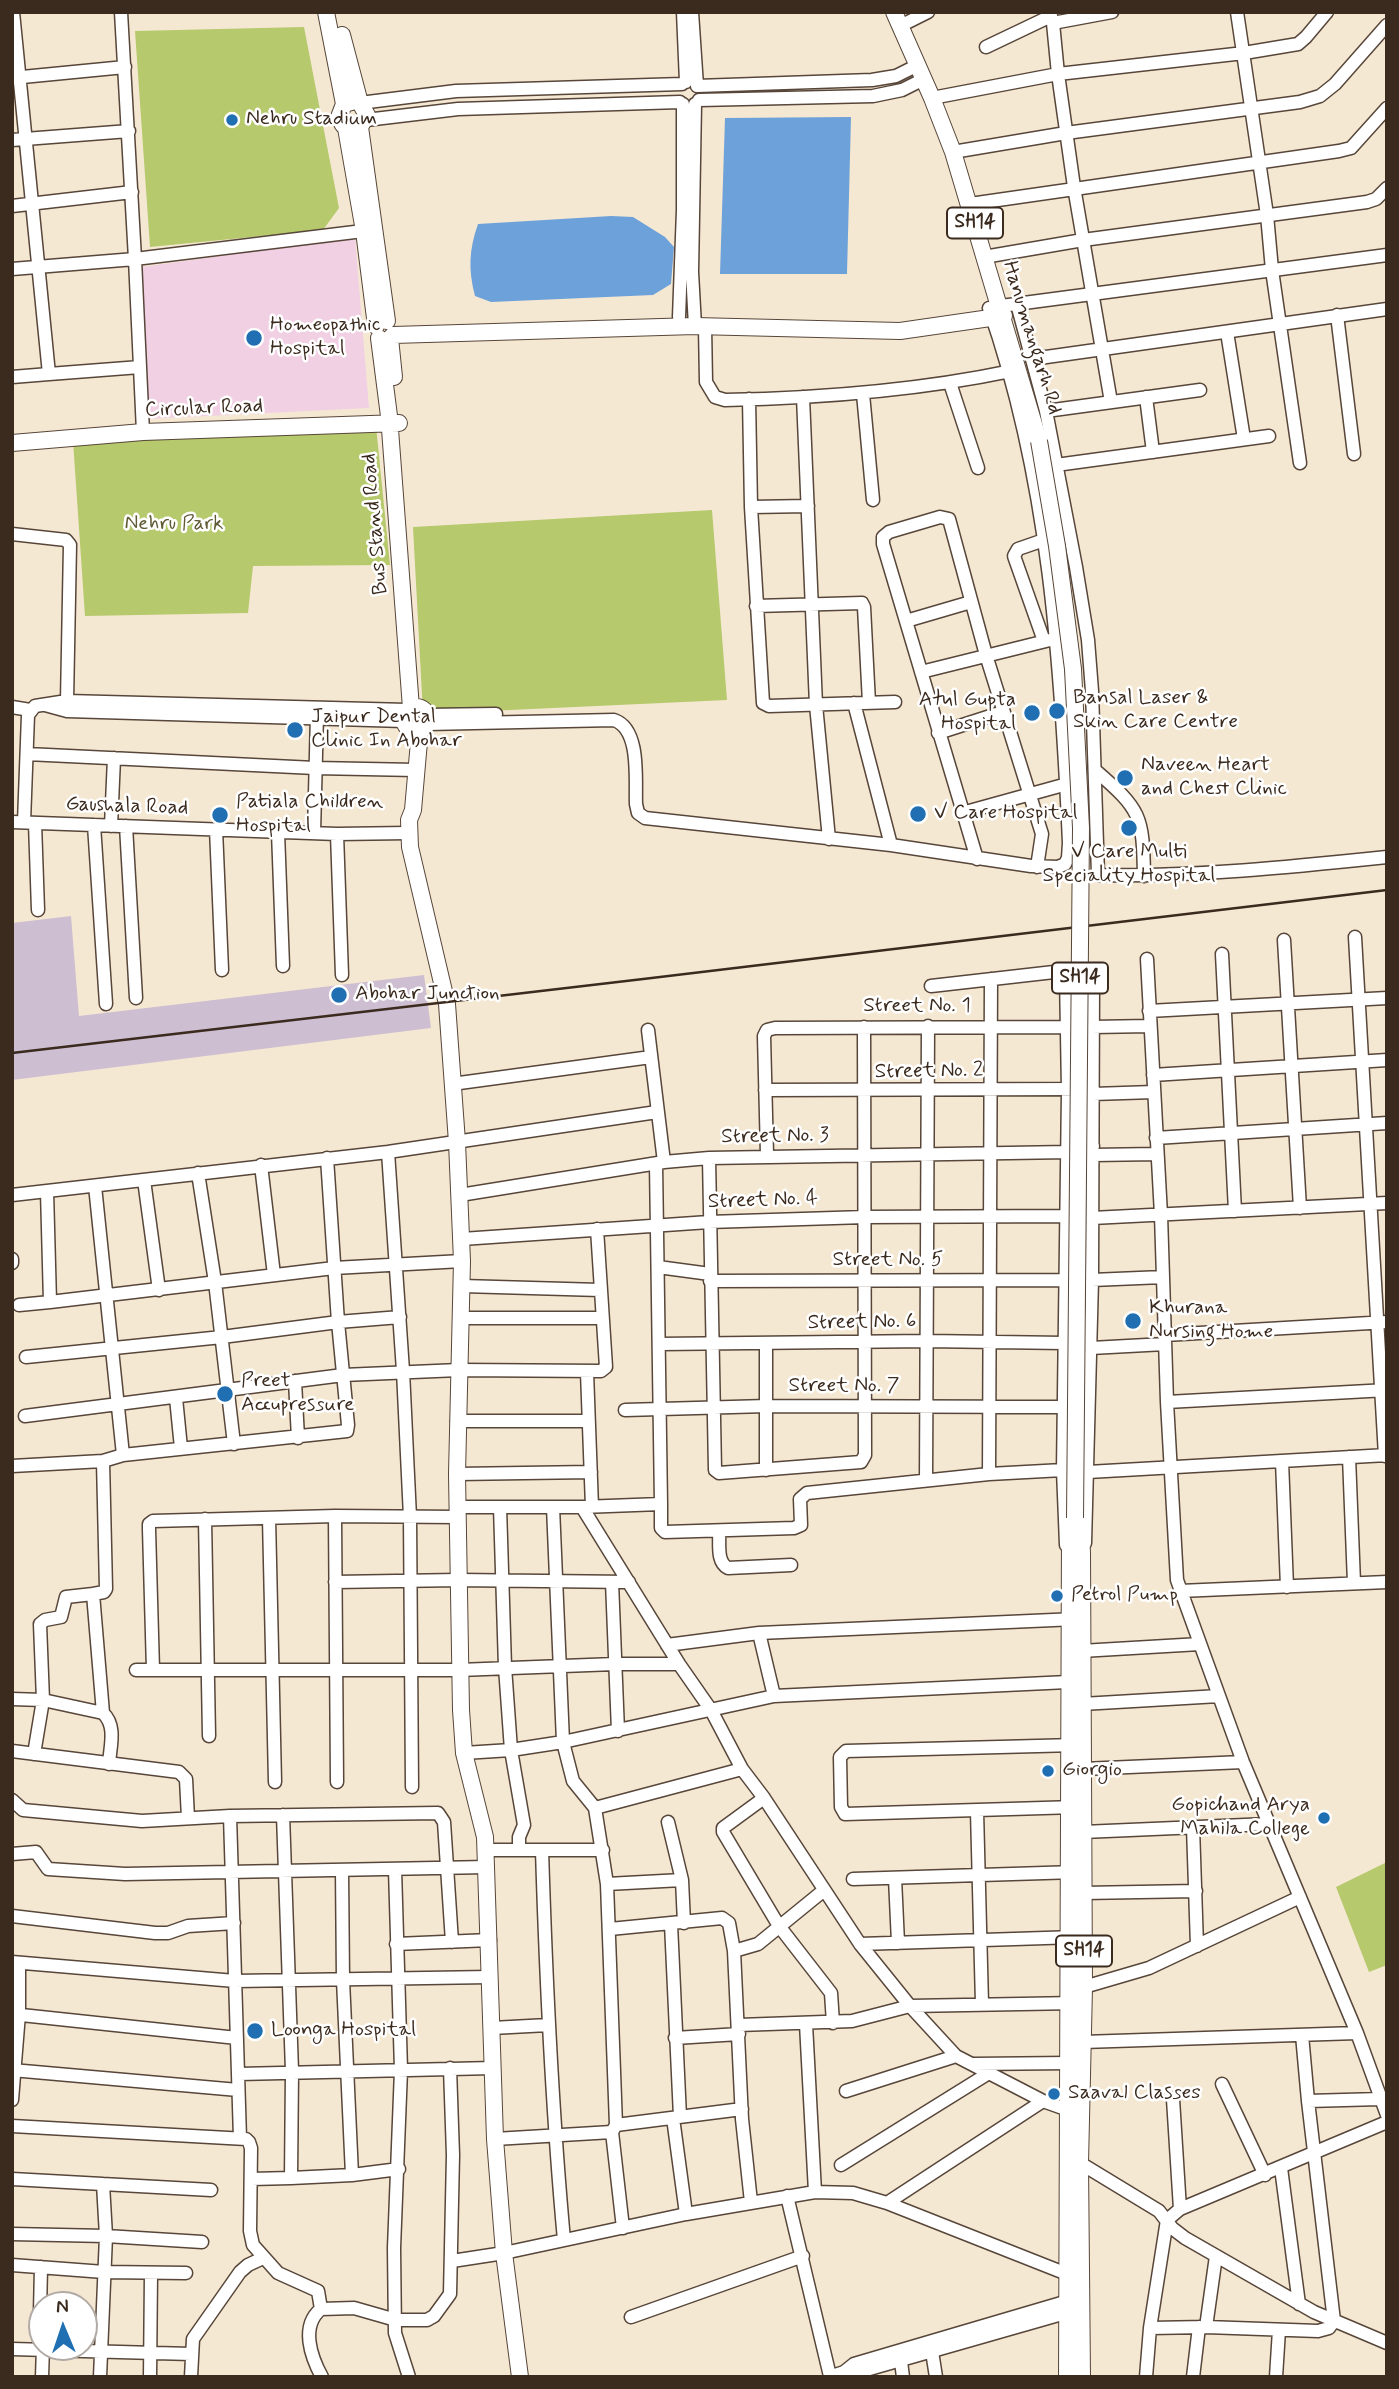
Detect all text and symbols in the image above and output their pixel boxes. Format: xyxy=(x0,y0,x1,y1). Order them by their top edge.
place label: Nehru Stadium xyxy=(246,107,377,133)
marker: Nehru Stadium xyxy=(224,112,240,128)
road number: SH14 xyxy=(947,208,1003,238)
street label: Hanumangarh Rd xyxy=(996,258,1066,418)
place label: Homeopathic Hospital xyxy=(270,313,380,363)
marker: Homeopathic Hospital xyxy=(244,328,264,348)
street label: Circular Road xyxy=(145,394,263,424)
street label: Bus Stand Road xyxy=(357,452,395,596)
park label: Nehru Park xyxy=(125,512,223,538)
place label: Bansal Laser & Skin Care Centre xyxy=(1073,686,1238,736)
place label: Atul Gupta Hospital xyxy=(919,688,1016,738)
marker: Bansal Laser & Skin Care Centre xyxy=(1047,701,1067,721)
marker: Atul Gupta Hospital xyxy=(1022,703,1042,723)
place label: Jaipur Dental Clinic In Abohar xyxy=(311,705,462,755)
marker: Jaipur Dental Clinic In Abohar xyxy=(285,720,305,740)
place label: Naveen Heart and Chest Clinic xyxy=(1141,753,1287,803)
marker: Naveen Heart and Chest Clinic xyxy=(1115,768,1135,788)
place label: Patiala Children Hospital xyxy=(236,790,383,840)
street label: Gaushala Road xyxy=(65,792,189,822)
place label: V Care Hospital xyxy=(934,801,1078,827)
marker: V Care Hospital xyxy=(908,804,928,824)
marker: Patiala Children Hospital xyxy=(210,805,230,825)
marker: V Care Multi Speciality Hospital xyxy=(1119,818,1139,838)
place label: V Care Multi Speciality Hospital xyxy=(1043,840,1215,890)
road number: SH14 xyxy=(1052,962,1108,994)
place label: Abohar Junction xyxy=(355,982,500,1008)
marker: Abohar Junction xyxy=(329,985,349,1005)
street label: Street No. 1 xyxy=(863,994,971,1020)
street label: Street No. 2 xyxy=(875,1058,983,1086)
street label: Street No. 3 xyxy=(721,1123,829,1151)
street label: Street No. 4 xyxy=(707,1186,819,1216)
street label: Street No. 5 xyxy=(833,1248,943,1274)
place label: Khurana Nursing Home xyxy=(1149,1296,1273,1346)
street label: Street No. 6 xyxy=(807,1309,917,1337)
marker: Khurana Nursing Home xyxy=(1123,1311,1143,1331)
place label: Preet Accupressure xyxy=(241,1369,354,1419)
street label: Street No. 7 xyxy=(789,1374,899,1400)
marker: Preet Accupressure xyxy=(215,1384,235,1404)
place label: Petrol Pump xyxy=(1071,1583,1178,1609)
marker: Petrol Pump xyxy=(1049,1588,1065,1604)
place label: Giorgio xyxy=(1062,1758,1122,1784)
marker: Giorgio xyxy=(1040,1763,1056,1779)
place label: Gopichand Arya Mahila College xyxy=(1171,1793,1310,1843)
marker: Gopichand Arya Mahila College xyxy=(1316,1810,1332,1826)
road number: SH14 xyxy=(1056,1936,1112,1966)
place label: Loonga Hospital xyxy=(271,2018,416,2044)
marker: Loonga Hospital xyxy=(245,2021,265,2041)
place label: Saaval Classes xyxy=(1068,2081,1201,2107)
marker: Saaval Classes xyxy=(1046,2086,1062,2102)
north arrow xyxy=(28,2291,98,2361)
text: N xyxy=(56,2294,69,2319)

